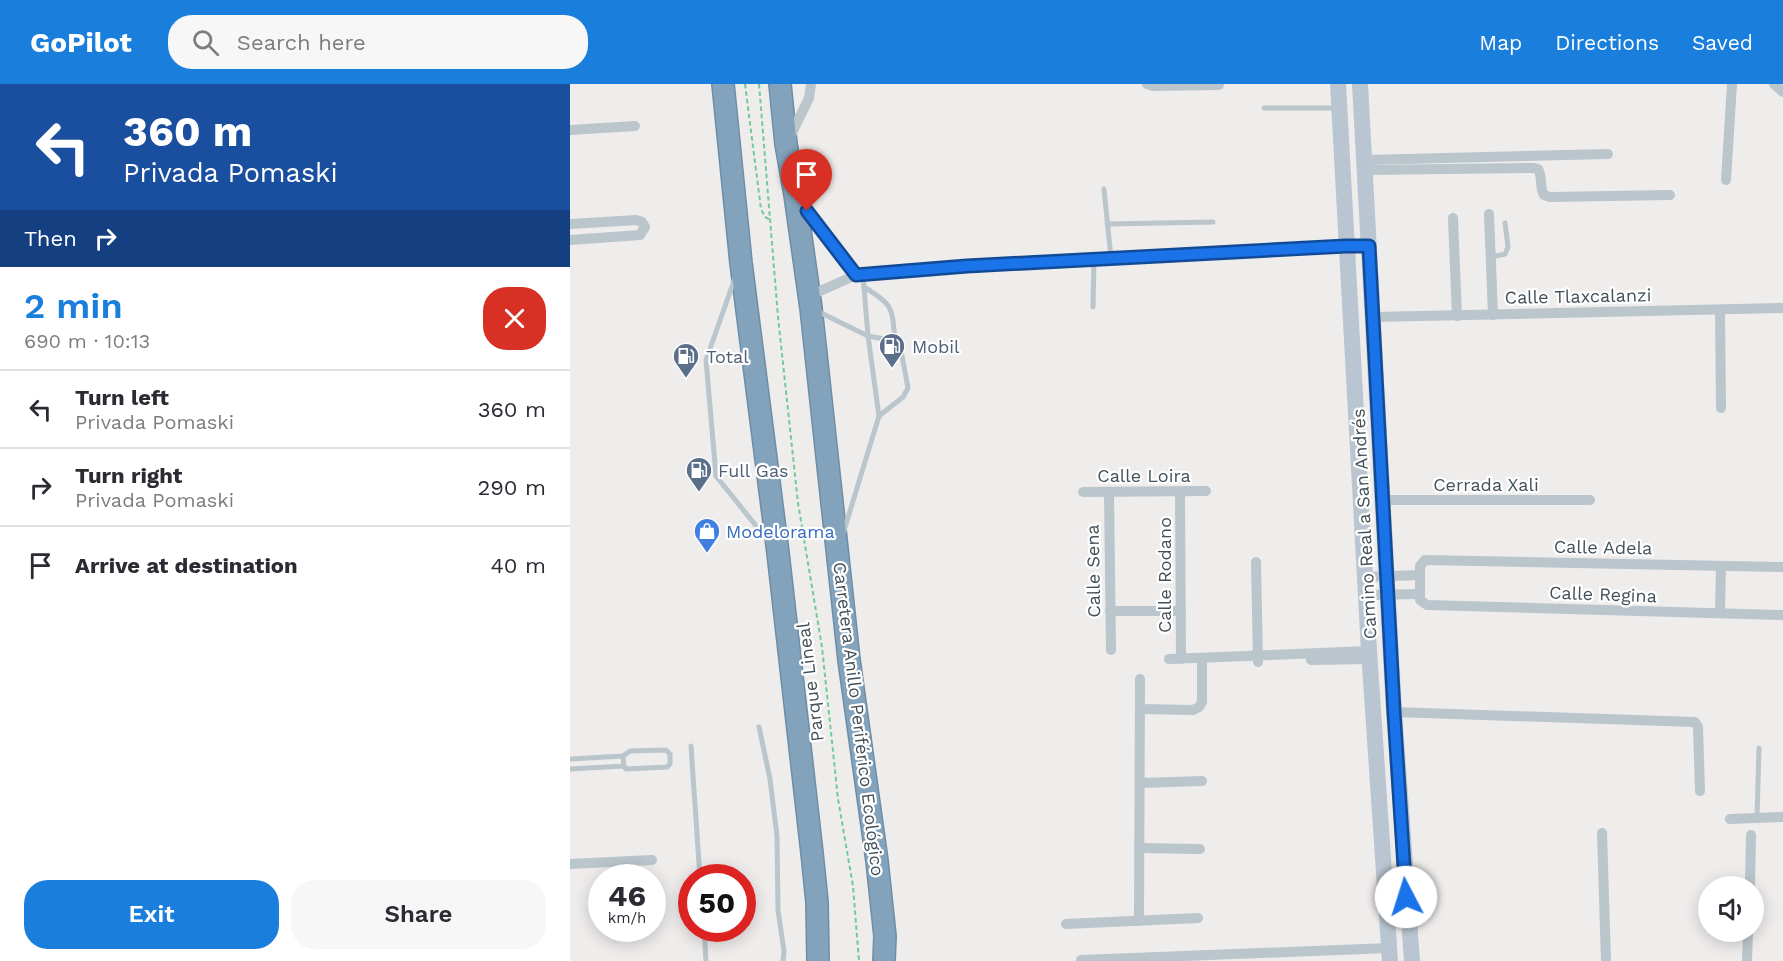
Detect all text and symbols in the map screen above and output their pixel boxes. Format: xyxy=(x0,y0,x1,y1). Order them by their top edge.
search box xyxy=(168,15,588,69)
text: GoPilot xyxy=(30,26,132,59)
icon: search xyxy=(189,26,222,59)
text: Search here xyxy=(237,30,366,55)
text: Map xyxy=(1479,30,1522,55)
text: Directions xyxy=(1555,30,1659,55)
text: Saved xyxy=(1692,30,1753,55)
text: 360 m xyxy=(123,107,252,156)
icon: left xyxy=(24,108,102,186)
pin xyxy=(781,149,832,211)
text: Privada Pomaski xyxy=(123,157,338,189)
icon: arrive xyxy=(790,158,823,191)
icon: right xyxy=(89,222,122,255)
text: Then xyxy=(24,226,77,251)
street label: Calle Tlaxcalanzi xyxy=(1505,284,1651,308)
text: 2 min xyxy=(24,285,123,327)
button: close xyxy=(483,287,546,350)
text: 690 m · 10:13 xyxy=(24,329,150,353)
fuel station icon: Mobil xyxy=(877,331,907,369)
place label: Mobil xyxy=(912,336,960,357)
fuel station icon: Total xyxy=(671,341,701,379)
place label: Total xyxy=(706,346,749,367)
text: Turn left xyxy=(75,385,169,410)
icon: left xyxy=(24,393,57,426)
text: 360 m xyxy=(478,397,546,422)
street label: Camino Real a San Andrés xyxy=(1347,408,1381,640)
text: Privada Pomaski xyxy=(75,410,234,434)
fuel station icon: Full Gas xyxy=(684,455,714,493)
place label: Full Gas xyxy=(718,460,789,481)
text: Turn right xyxy=(75,463,182,488)
street label: Calle Loira xyxy=(1097,465,1191,486)
icon: right xyxy=(24,471,57,504)
street label: Cerrada Xali xyxy=(1433,474,1539,495)
text: 290 m xyxy=(477,475,546,500)
text: Privada Pomaski xyxy=(75,488,234,512)
shop icon: Modelorama xyxy=(692,516,722,554)
street label: Calle Rodano xyxy=(1154,517,1175,633)
place label: Modelorama xyxy=(726,521,835,542)
street label: Calle Sena xyxy=(1082,524,1104,618)
street label: Calle Adela xyxy=(1554,536,1652,558)
icon: arrive xyxy=(24,549,57,582)
text: Arrive at destination xyxy=(75,553,298,578)
text: 40 m xyxy=(490,553,546,578)
street label: Carretera Anillo Periférico Ecológico xyxy=(829,561,889,877)
street label: Calle Regina xyxy=(1549,582,1657,606)
street label: Parque Lineal xyxy=(792,621,828,743)
speed limit sign: 50 xyxy=(678,864,756,942)
position arrow xyxy=(1374,865,1438,929)
map controls xyxy=(1698,876,1764,942)
button: sound xyxy=(1698,876,1764,942)
text: 46 xyxy=(608,878,646,913)
button: Exit xyxy=(24,880,279,949)
button: Share xyxy=(291,880,546,949)
text: km/h xyxy=(608,909,646,927)

